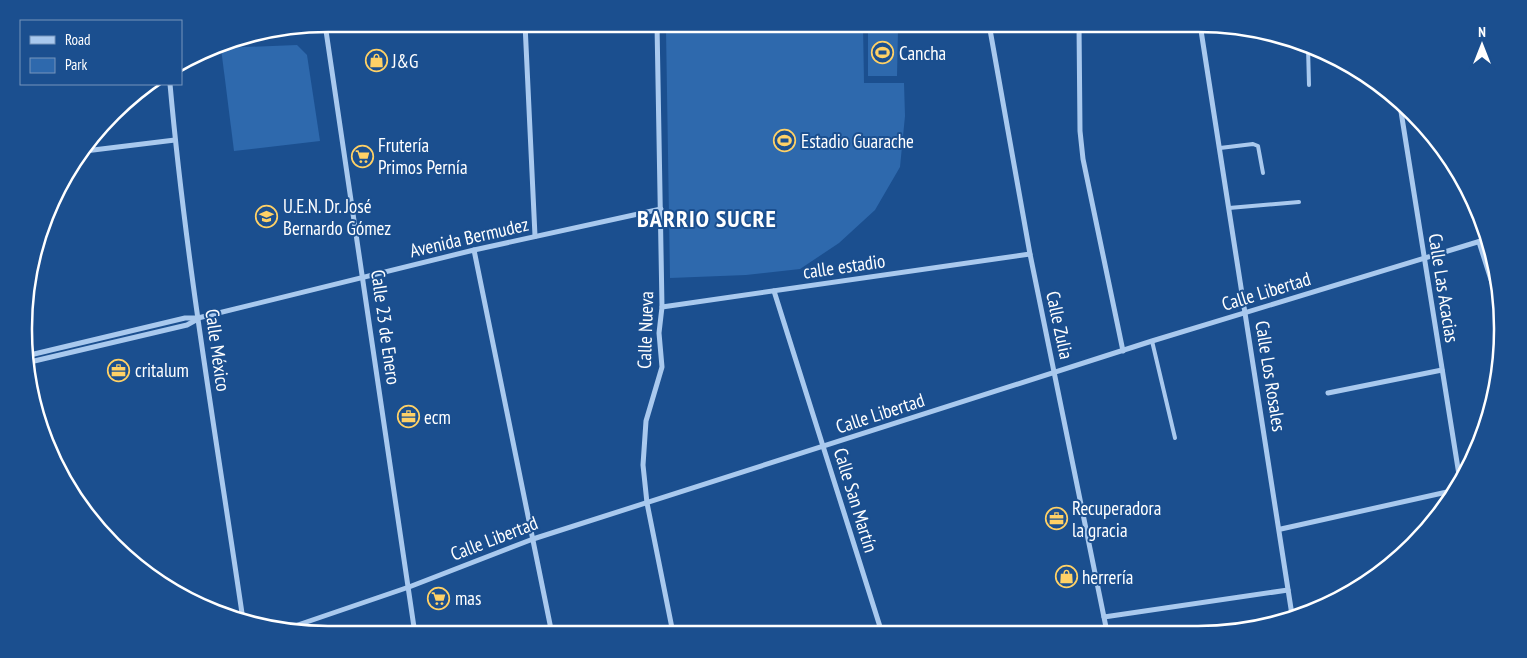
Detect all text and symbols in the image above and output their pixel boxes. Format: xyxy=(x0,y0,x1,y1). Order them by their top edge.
legend xyxy=(20,20,182,85)
north arrow xyxy=(1457,20,1507,70)
text: N xyxy=(1478,23,1486,41)
text: Road xyxy=(65,30,91,49)
sports icon: Cancha xyxy=(871,41,895,65)
place label: Cancha xyxy=(899,41,946,65)
shop icon: J&G xyxy=(364,49,388,73)
place label: J&G xyxy=(391,49,418,73)
text: Park xyxy=(65,55,87,74)
sports icon: Estadio Guarache xyxy=(773,129,797,153)
place label: Estadio Guarache xyxy=(801,129,914,153)
place label: Frutería Primos Pernía xyxy=(378,133,468,179)
supermarket icon: Frutería Primos Pernía xyxy=(350,144,374,168)
place label: U.E.N. Dr. José Bernardo Gómez xyxy=(283,194,391,240)
district label: BARRIO SUCRE xyxy=(637,203,777,234)
school or university icon: U.E.N. Dr. José Bernardo Gómez xyxy=(255,205,279,229)
street label: Avenida Bermudez xyxy=(407,212,531,262)
street label: Calle Las Acacias xyxy=(1424,232,1464,344)
street label: calle estadio xyxy=(801,248,887,284)
street label: Calle Libertad xyxy=(1219,266,1313,316)
street label: Calle 23 de Enero xyxy=(366,268,406,386)
street label: Calle Zulia xyxy=(1041,289,1079,361)
street label: Calle Nueva xyxy=(632,291,658,369)
street label: Calle México xyxy=(200,307,236,393)
street label: Calle Los Rosales xyxy=(1250,319,1292,433)
office icon: critalum xyxy=(107,358,131,382)
place label: critalum xyxy=(135,358,189,382)
street label: Calle Libertad xyxy=(833,387,927,439)
office icon: ecm xyxy=(396,405,420,429)
place label: ecm xyxy=(424,405,451,429)
street label: Calle San Martín xyxy=(829,445,883,555)
place label: Recuperadora la gracia xyxy=(1072,496,1161,542)
office icon: Recuperadora la gracia xyxy=(1044,507,1068,531)
street label: Calle Libertad xyxy=(447,510,541,566)
shop icon: herrería xyxy=(1054,565,1078,589)
place label: herrería xyxy=(1082,565,1133,589)
supermarket icon: mas xyxy=(427,586,451,610)
place label: mas xyxy=(455,586,481,610)

